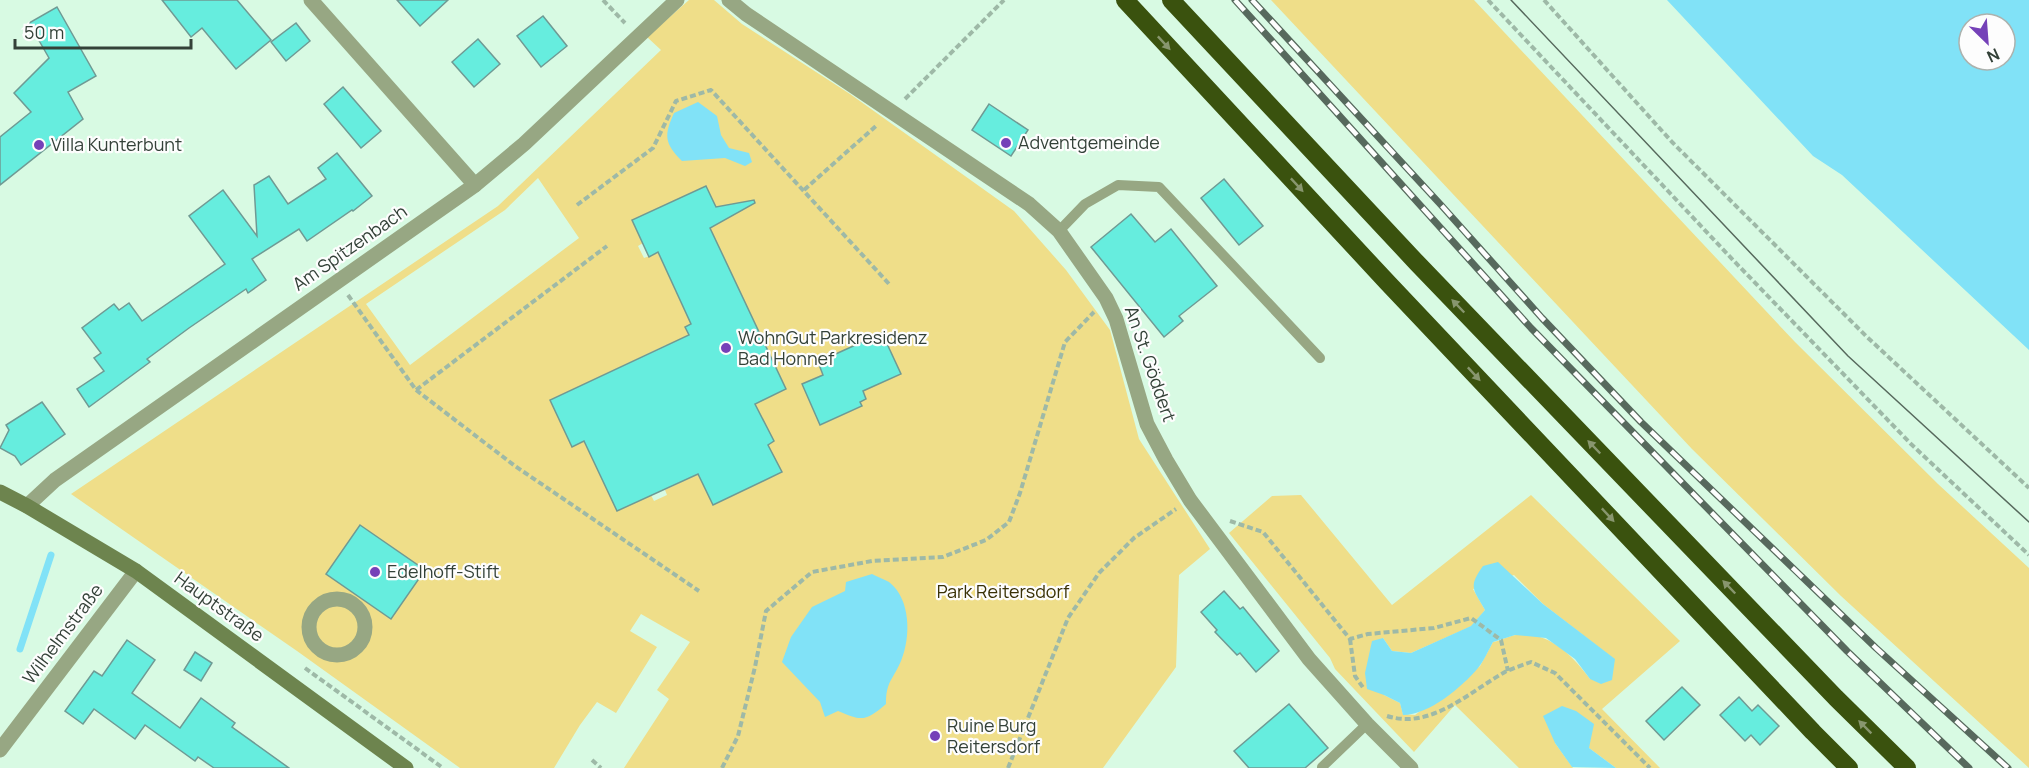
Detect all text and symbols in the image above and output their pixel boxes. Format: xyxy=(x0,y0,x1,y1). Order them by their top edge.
scale bar xyxy=(15,12,190,50)
north arrow xyxy=(1957,12,2017,72)
text: 50 m xyxy=(24,20,64,44)
one-way arrow xyxy=(1157,35,1171,49)
text: N xyxy=(1983,43,2003,68)
place label: Adventgemeinde xyxy=(1018,130,1160,154)
place label: Villa Kunterbunt xyxy=(51,132,182,156)
marker: Adventgemeinde xyxy=(999,136,1013,150)
marker: Villa Kunterbunt xyxy=(32,138,46,152)
one-way arrow xyxy=(1290,178,1304,193)
street label: Am Spitzenbach xyxy=(287,199,411,296)
one-way arrow xyxy=(1452,300,1466,314)
street label: An St. Göddert xyxy=(1120,303,1182,425)
place label: WohnGut Parkresidenz Bad Honnef xyxy=(738,325,927,370)
marker: WohnGut Parkresidenz Bad Honnef xyxy=(719,341,733,355)
one-way arrow xyxy=(1467,366,1481,381)
one-way arrow xyxy=(1587,440,1601,454)
one-way arrow xyxy=(1601,508,1615,523)
place label: Edelhoff-Stift xyxy=(387,559,500,583)
marker: Edelhoff-Stift xyxy=(368,565,382,579)
street label: Hauptstraße xyxy=(170,566,269,647)
street label: Wilhelmstraße xyxy=(17,578,108,688)
park label: Park Reitersdorf xyxy=(937,579,1070,603)
one-way arrow xyxy=(1723,580,1736,595)
place label: Ruine Burg Reitersdorf xyxy=(947,713,1041,758)
one-way arrow xyxy=(1859,720,1873,734)
marker: Ruine Burg Reitersdorf xyxy=(928,729,942,743)

